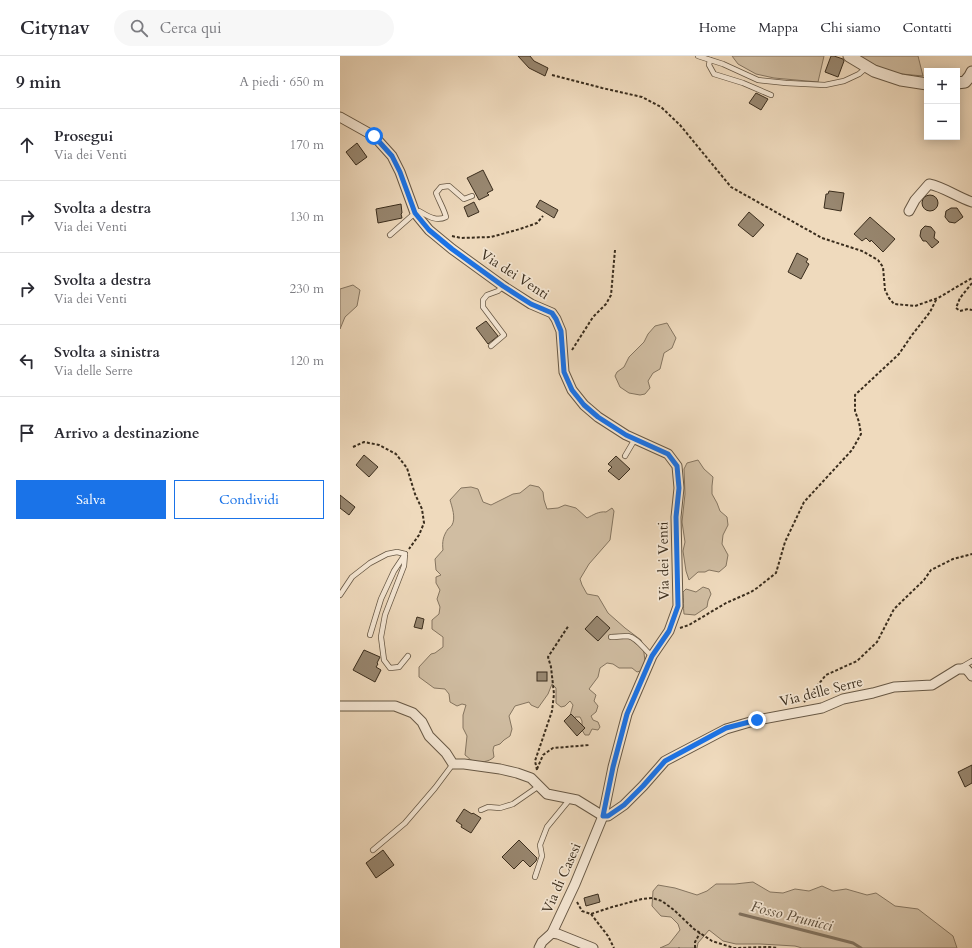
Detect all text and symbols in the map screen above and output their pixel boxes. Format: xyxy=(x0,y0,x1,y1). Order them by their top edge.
search box xyxy=(114,10,394,46)
text: Citynav xyxy=(20,15,90,41)
icon: search xyxy=(128,17,150,39)
text: Cerca qui xyxy=(160,18,221,38)
text: Home xyxy=(699,18,736,37)
text: Mappa xyxy=(758,18,798,37)
text: Chi siamo xyxy=(820,18,881,37)
text: Contatti xyxy=(903,18,952,37)
map controls xyxy=(924,68,960,140)
button: + xyxy=(924,68,960,104)
text: 9 min xyxy=(16,71,61,94)
text: A piedi · 650 m xyxy=(239,73,324,91)
button: − xyxy=(924,104,960,140)
text: Prosegui xyxy=(54,126,113,146)
route start xyxy=(365,127,383,145)
icon: ahead xyxy=(16,134,38,156)
text: 170 m xyxy=(290,136,324,154)
text: Via dei Venti xyxy=(54,146,127,164)
text: Svolta a destra xyxy=(54,198,151,218)
icon: right xyxy=(16,206,38,228)
text: 130 m xyxy=(290,208,324,226)
text: Via dei Venti xyxy=(54,218,127,236)
street label: Via dei Venti xyxy=(477,245,553,304)
text: Svolta a destra xyxy=(54,270,151,290)
icon: right xyxy=(16,278,38,300)
text: 230 m xyxy=(290,280,324,298)
text: Via dei Venti xyxy=(54,290,127,308)
text: Svolta a sinistra xyxy=(54,342,160,362)
icon: left xyxy=(16,350,38,372)
text: 120 m xyxy=(290,352,324,370)
text: Via delle Serre xyxy=(54,362,133,380)
icon: arrive xyxy=(16,422,38,444)
text: Arrivo a destinazione xyxy=(54,423,200,443)
button: Salva xyxy=(16,480,166,519)
button: Condividi xyxy=(174,480,324,519)
street label: Via dei Venti xyxy=(653,522,674,600)
street label: Via delle Serre xyxy=(778,672,865,711)
route end xyxy=(748,711,766,729)
street label: Via di Casesi xyxy=(537,840,586,917)
water label: Fosso Prunicci xyxy=(749,896,836,936)

